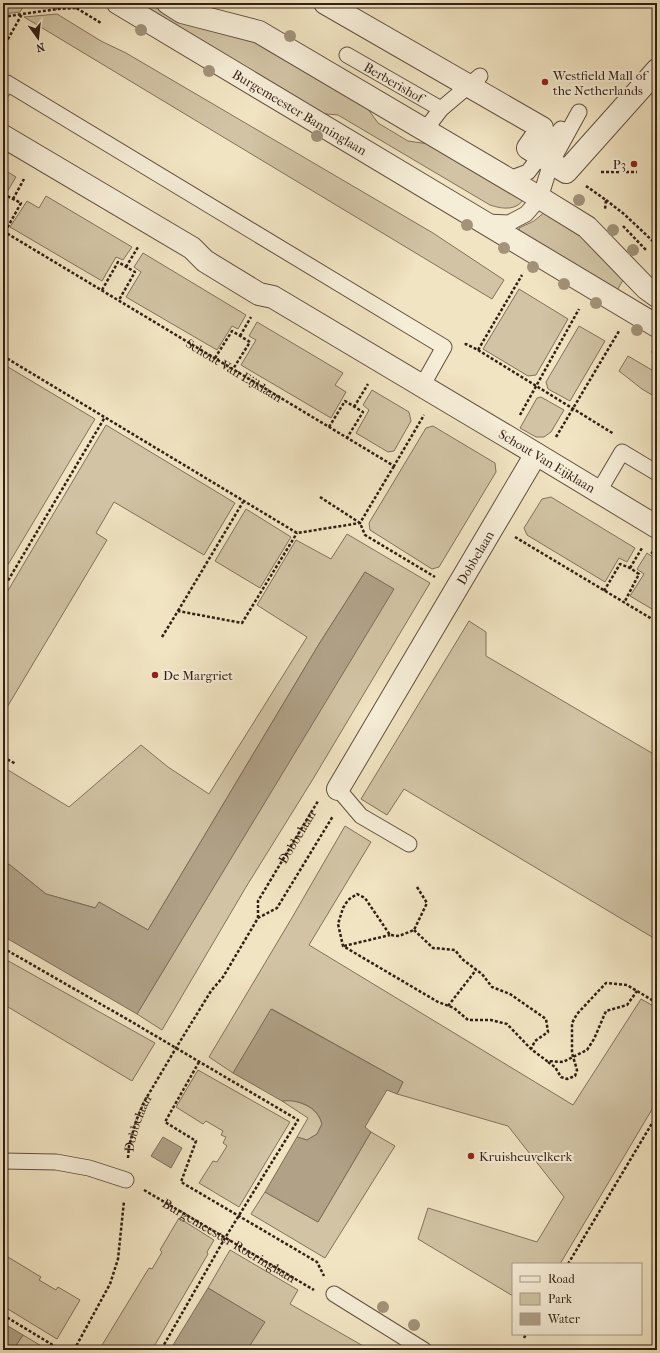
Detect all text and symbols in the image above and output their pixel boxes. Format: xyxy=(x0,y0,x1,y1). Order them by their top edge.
north arrow xyxy=(18,18,58,58)
text: N xyxy=(34,40,46,55)
street label: Berberishof xyxy=(361,59,428,107)
street label: Burgemeester Banninglaan xyxy=(230,66,370,159)
place label: Westfield Mall of the Netherlands xyxy=(552,68,649,98)
marker: Westfield Mall of the Netherlands xyxy=(540,77,550,87)
place label: P3 xyxy=(613,157,626,172)
marker: P3 xyxy=(629,159,639,169)
street label: Schout Van Eijklaan xyxy=(183,336,285,405)
street label: Schout Van Eijklaan xyxy=(496,426,598,496)
street label: Dobbelaan xyxy=(454,528,497,587)
place label: De Margriet xyxy=(163,668,233,683)
marker: De Margriet xyxy=(150,670,160,680)
street label: Dobbelaan xyxy=(275,807,319,866)
street label: Dobbelaan xyxy=(122,1092,155,1153)
place label: Kruisheuvelkerk xyxy=(479,1149,572,1164)
marker: Kruisheuvelkerk xyxy=(466,1151,476,1161)
street label: Burgemeester Roeringlaan xyxy=(160,1196,299,1286)
legend xyxy=(512,1263,642,1335)
text: Road xyxy=(548,1272,575,1286)
text: Park xyxy=(548,1292,573,1306)
text: Water xyxy=(547,1312,581,1326)

